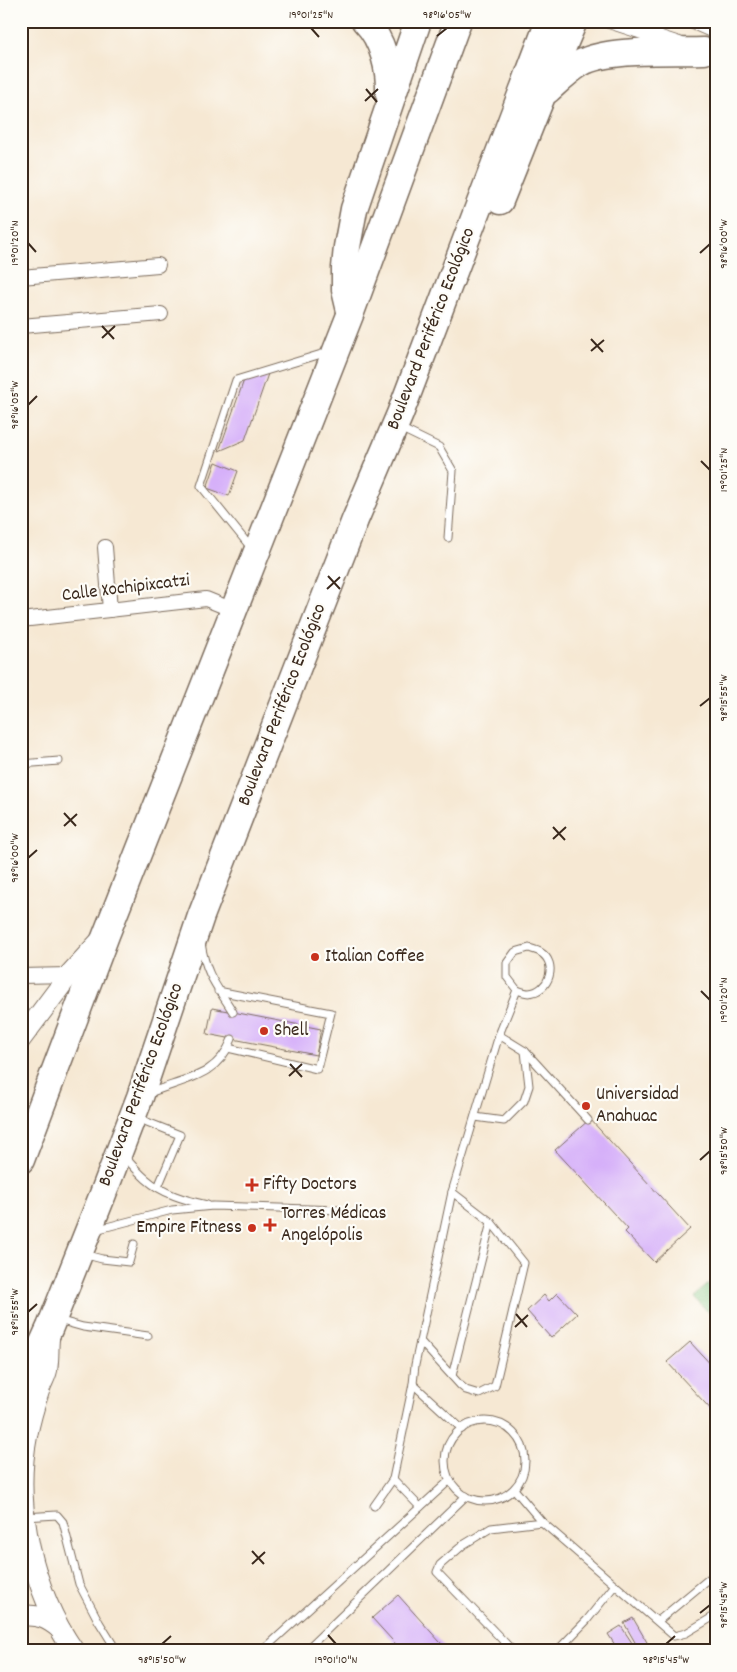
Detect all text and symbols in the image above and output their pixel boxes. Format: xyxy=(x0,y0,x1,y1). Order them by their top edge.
text: 19°01'25"N xyxy=(289,7,333,24)
text: 98°16'05"W xyxy=(423,7,471,24)
text: 98°16'00"W xyxy=(716,219,733,269)
text: 19°01'20"N xyxy=(7,220,24,266)
street label: Boulevard Periférico Ecológico xyxy=(381,224,483,434)
text: 98°16'05"W xyxy=(7,381,24,429)
text: 19°01'25"N xyxy=(716,448,733,492)
street label: Calle Xochipixcatzi xyxy=(61,568,192,610)
street label: Boulevard Periférico Ecológico xyxy=(232,600,334,810)
text: 98°15'55"W xyxy=(716,674,733,721)
text: 98°16'00"W xyxy=(7,833,24,883)
place label: Italian Coffee xyxy=(325,944,424,971)
marker: Italian Coffee xyxy=(309,951,321,963)
text: 19°01'20"N xyxy=(716,977,733,1023)
street label: Boulevard Periférico Ecológico xyxy=(93,980,191,1190)
place label: Shell xyxy=(274,1018,309,1045)
marker: Shell xyxy=(258,1025,270,1037)
place label: Universidad Anahuac xyxy=(596,1082,679,1131)
marker: Universidad Anahuac xyxy=(580,1100,592,1112)
text: 98°15'50"W xyxy=(716,1127,733,1175)
place label: Fifty Doctors xyxy=(263,1172,357,1199)
marker: Fifty Doctors xyxy=(245,1178,259,1192)
place label: Torres Médicas Angelópolis xyxy=(281,1201,386,1250)
place label: Empire Fitness xyxy=(136,1215,242,1242)
marker: Torres Médicas Angelópolis xyxy=(263,1218,277,1232)
marker: Empire Fitness xyxy=(246,1222,258,1234)
text: 98°15'55"W xyxy=(7,1288,24,1335)
text: 98°15'45"W xyxy=(716,1582,733,1628)
text: 98°15'50"W xyxy=(138,1652,186,1669)
text: 19°01'10"N xyxy=(315,1652,358,1669)
text: 98°15'45"W xyxy=(643,1652,689,1669)

